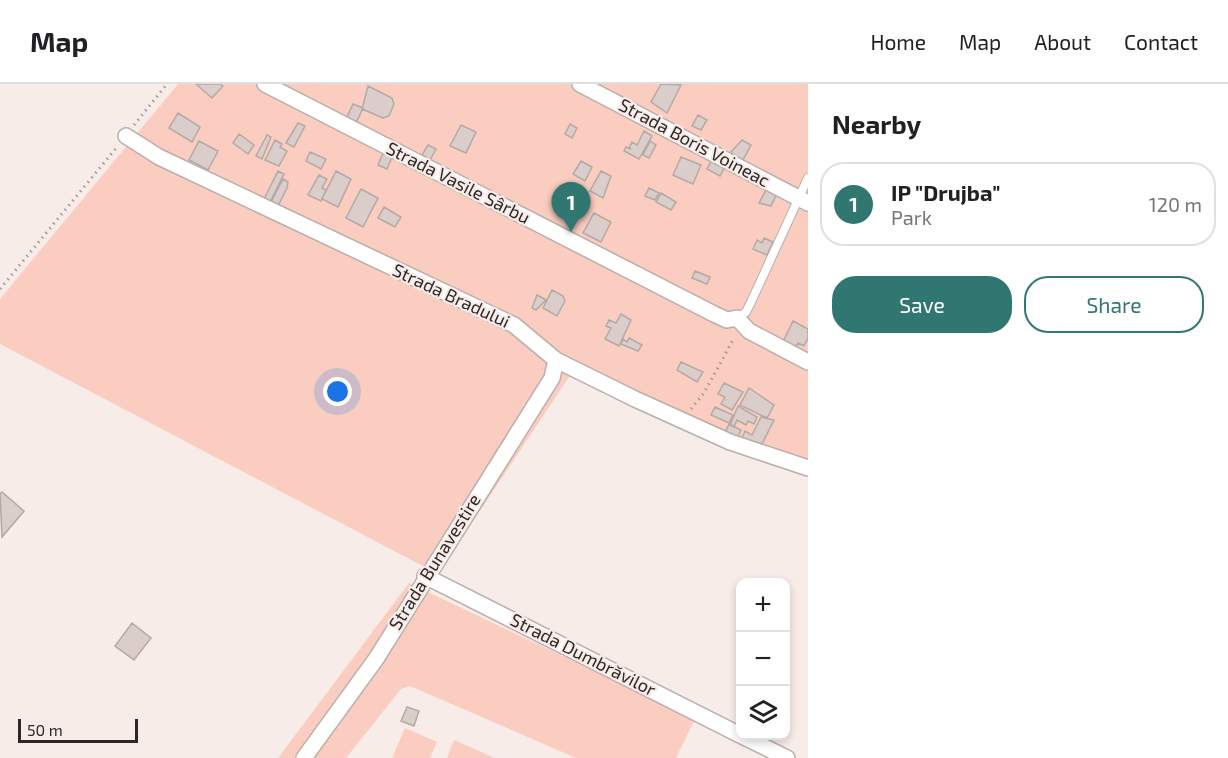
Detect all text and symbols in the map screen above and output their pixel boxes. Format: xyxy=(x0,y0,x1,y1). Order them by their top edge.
text: Map xyxy=(30,24,88,58)
text: Home xyxy=(870,29,926,54)
text: Map xyxy=(959,29,1001,54)
text: About xyxy=(1034,29,1091,54)
text: Contact xyxy=(1124,29,1198,54)
street label: Strada Boris Voineac xyxy=(615,93,774,191)
text: Nearby xyxy=(832,108,921,139)
street label: Strada Vasile Sârbu xyxy=(383,136,534,228)
text: IP "Drujba" xyxy=(891,179,1000,205)
pin: 1 xyxy=(552,182,590,232)
text: 1 xyxy=(849,192,858,216)
text: 120 m xyxy=(1149,192,1202,216)
text: Park xyxy=(891,205,932,229)
street label: Strada Bradului xyxy=(389,258,514,332)
button: Save xyxy=(832,276,1012,333)
button: Share xyxy=(1024,276,1204,333)
your location xyxy=(323,377,352,406)
street label: Strada Bunavestire xyxy=(383,489,485,634)
map controls xyxy=(736,578,790,740)
button: + xyxy=(736,578,790,632)
street label: Strada Dumbrăvilor xyxy=(507,608,660,700)
button: − xyxy=(736,632,790,686)
button: layers xyxy=(736,686,790,740)
scale bar xyxy=(18,716,138,744)
text: 50 m xyxy=(27,720,63,739)

